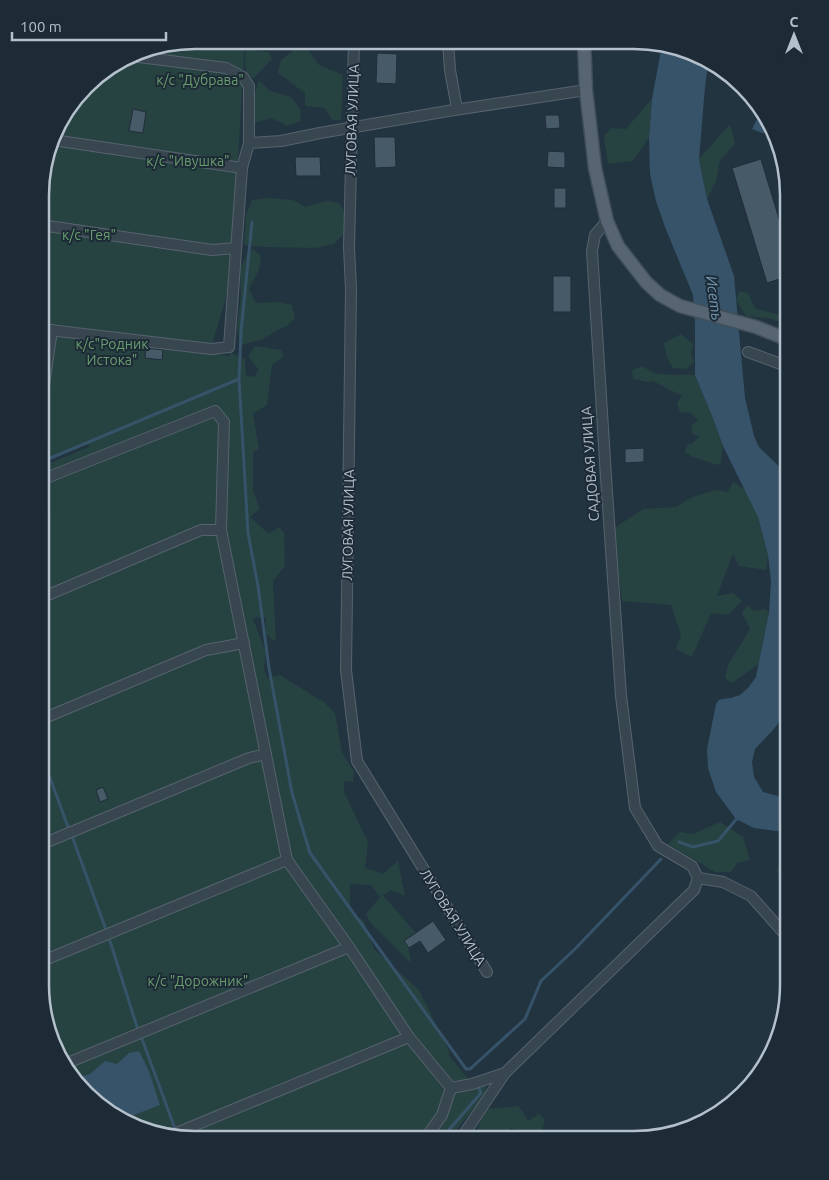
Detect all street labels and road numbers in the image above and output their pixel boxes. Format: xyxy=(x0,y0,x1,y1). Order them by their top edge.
street label: ЛУГОВАЯ УЛИЦА xyxy=(342,64,362,176)
street label: САДОВАЯ УЛИЦА xyxy=(578,406,602,522)
street label: ЛУГОВАЯ УЛИЦА xyxy=(339,469,357,581)
street label: ЛУГОВАЯ УЛИЦА xyxy=(417,866,489,968)

